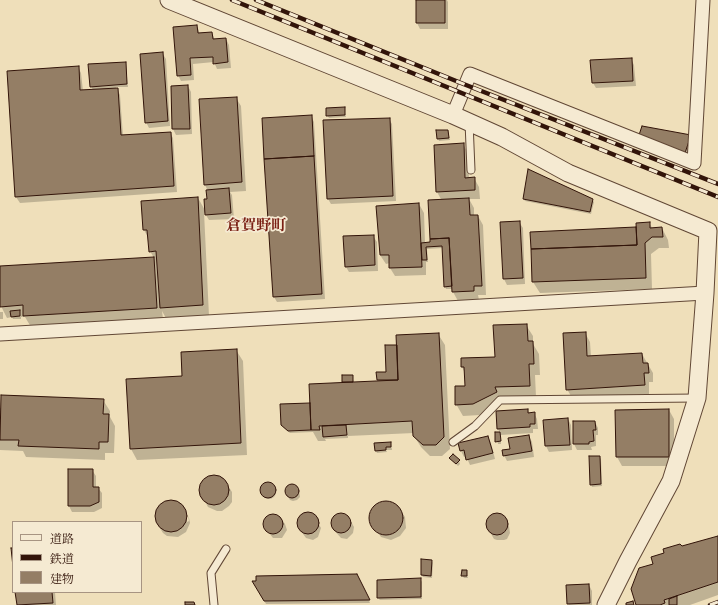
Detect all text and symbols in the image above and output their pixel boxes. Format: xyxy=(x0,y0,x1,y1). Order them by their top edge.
district label: 倉賀野町 xyxy=(226,217,286,235)
legend xyxy=(12,521,142,593)
text: 道路 xyxy=(50,532,74,546)
text: 鉄道 xyxy=(50,552,74,566)
text: 建物 xyxy=(50,572,74,586)

